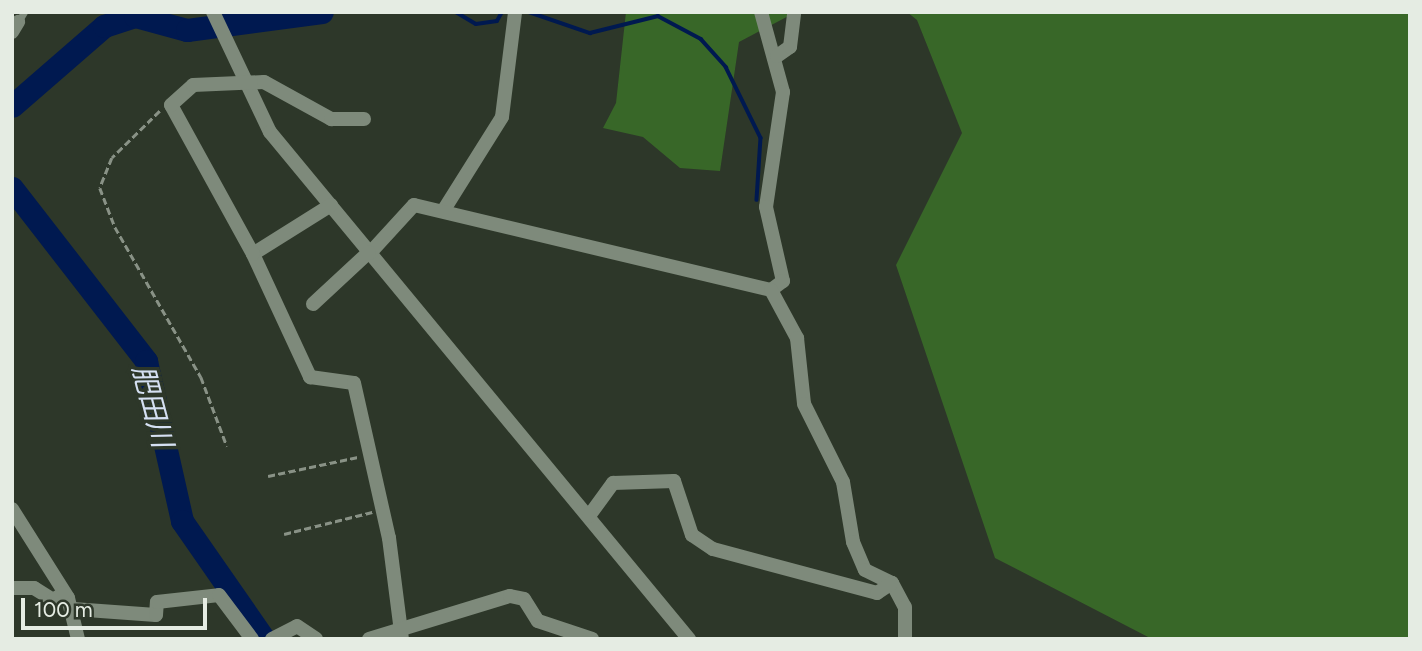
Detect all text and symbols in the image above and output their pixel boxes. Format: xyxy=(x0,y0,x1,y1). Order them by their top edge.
water label: 肥田川 xyxy=(126,361,180,451)
scale bar xyxy=(24,584,210,628)
text: 100 m xyxy=(34,597,93,622)

